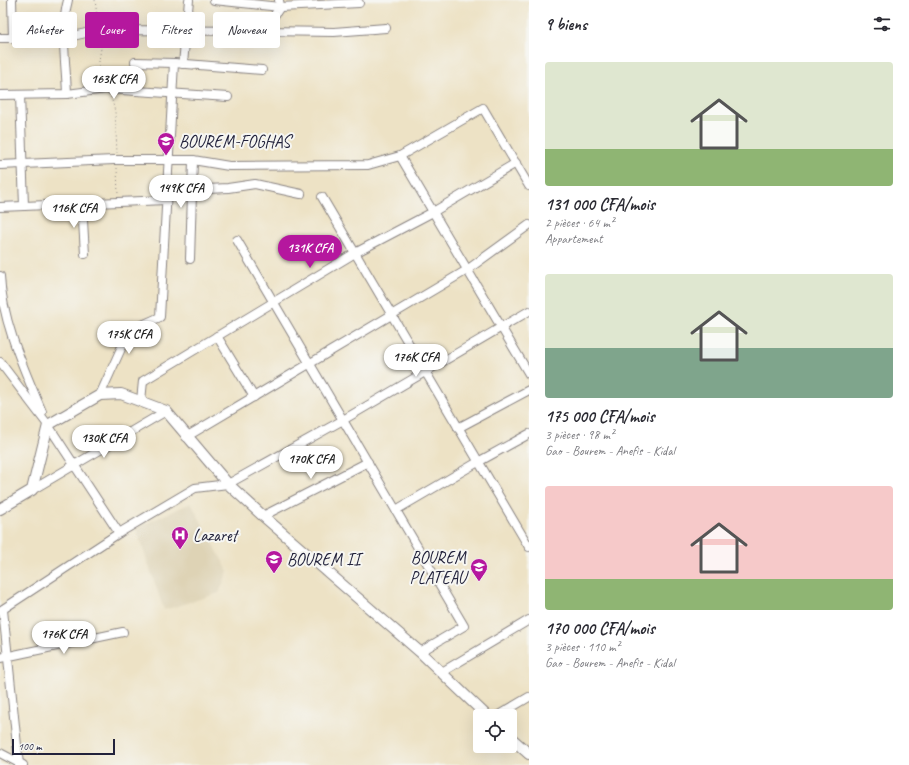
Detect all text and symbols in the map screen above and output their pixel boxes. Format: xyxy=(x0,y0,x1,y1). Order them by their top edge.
chip: Acheter xyxy=(12,12,77,48)
chip: Louer xyxy=(85,12,139,48)
chip: Filtres xyxy=(147,12,205,48)
chip: Nouveau xyxy=(213,12,280,48)
icon: filters xyxy=(871,13,893,35)
text: 9 biens xyxy=(545,14,587,35)
pin: 163K CFA xyxy=(73,66,155,100)
text: 163K CFA xyxy=(91,71,137,87)
icon: home xyxy=(683,88,755,160)
school or university icon: BOUREM-FOGHAS xyxy=(156,131,176,156)
place label: BOUREM-FOGHAS xyxy=(179,131,294,152)
pin: 149K CFA xyxy=(140,175,222,209)
text: 149K CFA xyxy=(158,180,204,196)
text: 131 000 CFA/mois xyxy=(545,194,655,215)
pin: 116K CFA xyxy=(33,195,115,229)
text: 116K CFA xyxy=(51,200,97,216)
text: 2 pièces · 64 m² xyxy=(545,215,614,231)
text: Appartement xyxy=(545,231,603,247)
pin: 131K CFA xyxy=(269,235,351,269)
text: 131K CFA xyxy=(287,240,333,256)
icon: home xyxy=(683,300,755,372)
pin: 175K CFA xyxy=(88,321,170,355)
text: 175K CFA xyxy=(106,326,152,342)
pin: 176K CFA xyxy=(375,344,457,378)
text: 176K CFA xyxy=(393,349,439,365)
text: 175 000 CFA/mois xyxy=(545,406,654,427)
pin: 130K CFA xyxy=(63,425,145,459)
text: 3 pièces · 98 m² xyxy=(545,427,614,443)
text: 130K CFA xyxy=(81,430,127,446)
text: Gao - Bourem - Anefis - Kidal xyxy=(545,443,675,459)
pin: 170K CFA xyxy=(270,446,352,480)
text: 170K CFA xyxy=(288,451,334,467)
icon: home xyxy=(683,512,755,584)
hospital icon: Lazaret xyxy=(170,525,190,550)
place label: Lazaret xyxy=(193,525,239,546)
place label: BOUREM PLATEAU xyxy=(410,547,470,588)
school or university icon: BOUREM II xyxy=(264,549,284,574)
place label: BOUREM II xyxy=(287,549,364,570)
school or university icon: BOUREM PLATEAU xyxy=(469,557,489,582)
text: 170 000 CFA/mois xyxy=(545,618,655,639)
pin: 176K CFA xyxy=(23,621,105,655)
text: 176K CFA xyxy=(41,626,87,642)
text: 3 pièces · 110 m² xyxy=(545,639,620,655)
text: Gao - Bourem - Anefis - Kidal xyxy=(545,655,675,671)
map controls xyxy=(473,709,517,753)
button: locate xyxy=(473,709,517,753)
scale bar xyxy=(12,737,115,756)
text: 100 m xyxy=(18,739,42,753)

